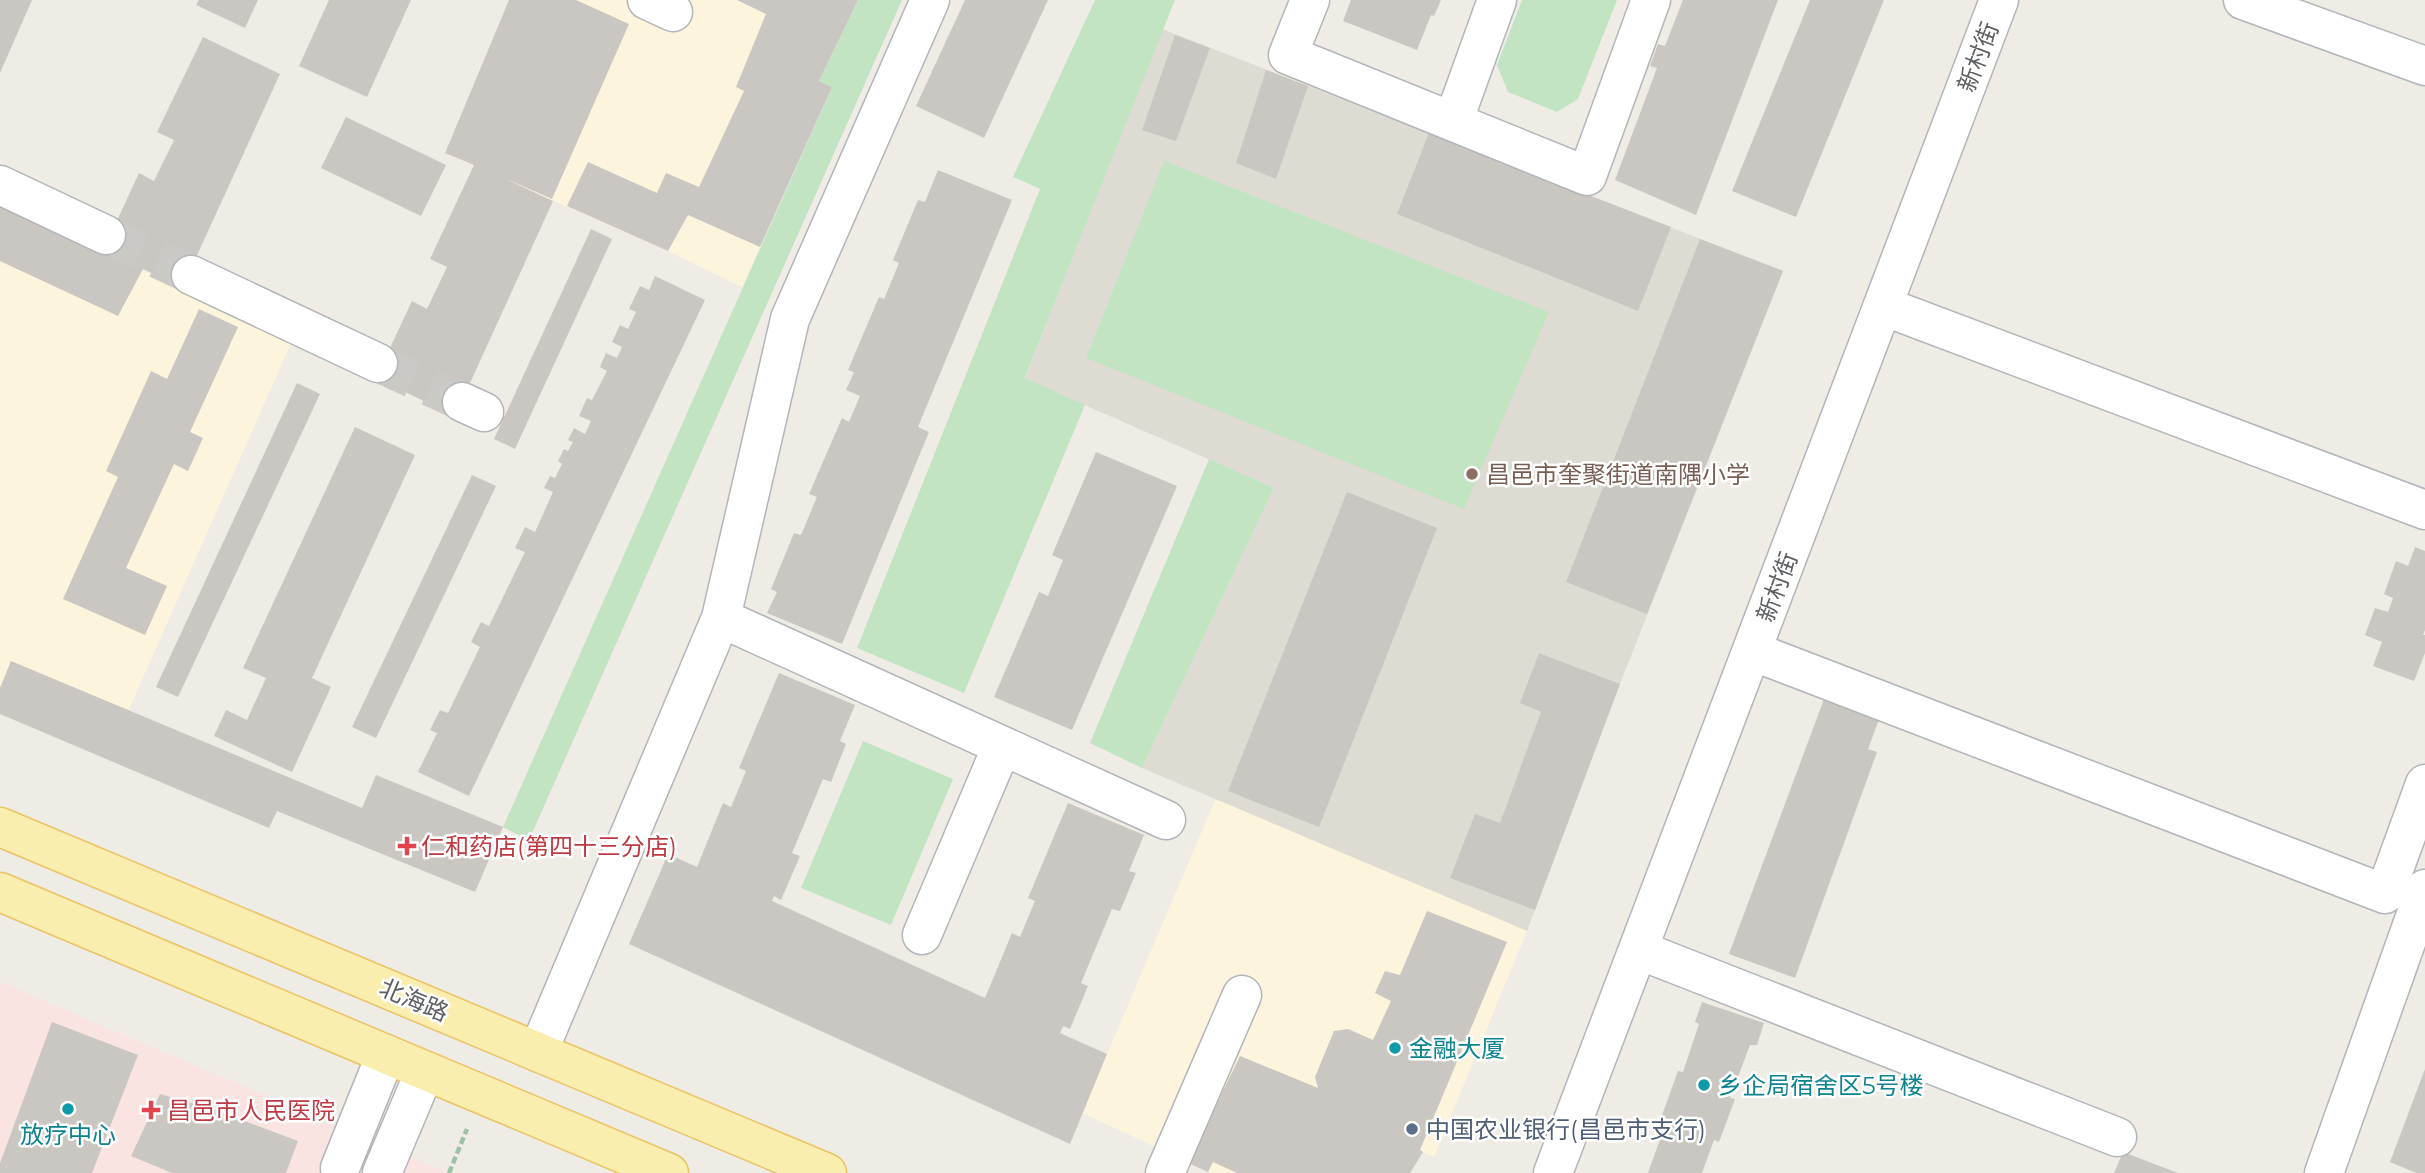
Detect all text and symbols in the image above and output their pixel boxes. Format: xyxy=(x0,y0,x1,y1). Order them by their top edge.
street label: 新村街 xyxy=(1952,18,2004,96)
place label: 昌邑市奎聚街道南隅小学 xyxy=(1486,460,1750,489)
marker: 昌邑市奎聚街道南隅小学 xyxy=(1464,466,1480,482)
street label: 新村街 xyxy=(1751,548,1803,626)
place label: 仁和药店(第四十三分店) xyxy=(421,832,677,861)
marker: 仁和药店(第四十三分店) xyxy=(399,838,415,854)
street label: 北海路 xyxy=(375,973,453,1027)
place label: 金融大厦 xyxy=(1409,1034,1505,1063)
marker: 金融大厦 xyxy=(1387,1040,1403,1056)
place label: 乡企局宿舍区5号楼 xyxy=(1718,1071,1924,1100)
marker: 乡企局宿舍区5号楼 xyxy=(1696,1077,1712,1093)
place label: 昌邑市人民医院 xyxy=(167,1096,335,1125)
marker: 昌邑市人民医院 xyxy=(141,1100,161,1120)
marker: 放疗中心 xyxy=(60,1101,76,1117)
place label: 中国农业银行(昌邑市支行) xyxy=(1426,1115,1706,1144)
place label: 放疗中心 xyxy=(20,1120,116,1149)
marker: 中国农业银行(昌邑市支行) xyxy=(1404,1121,1420,1137)

